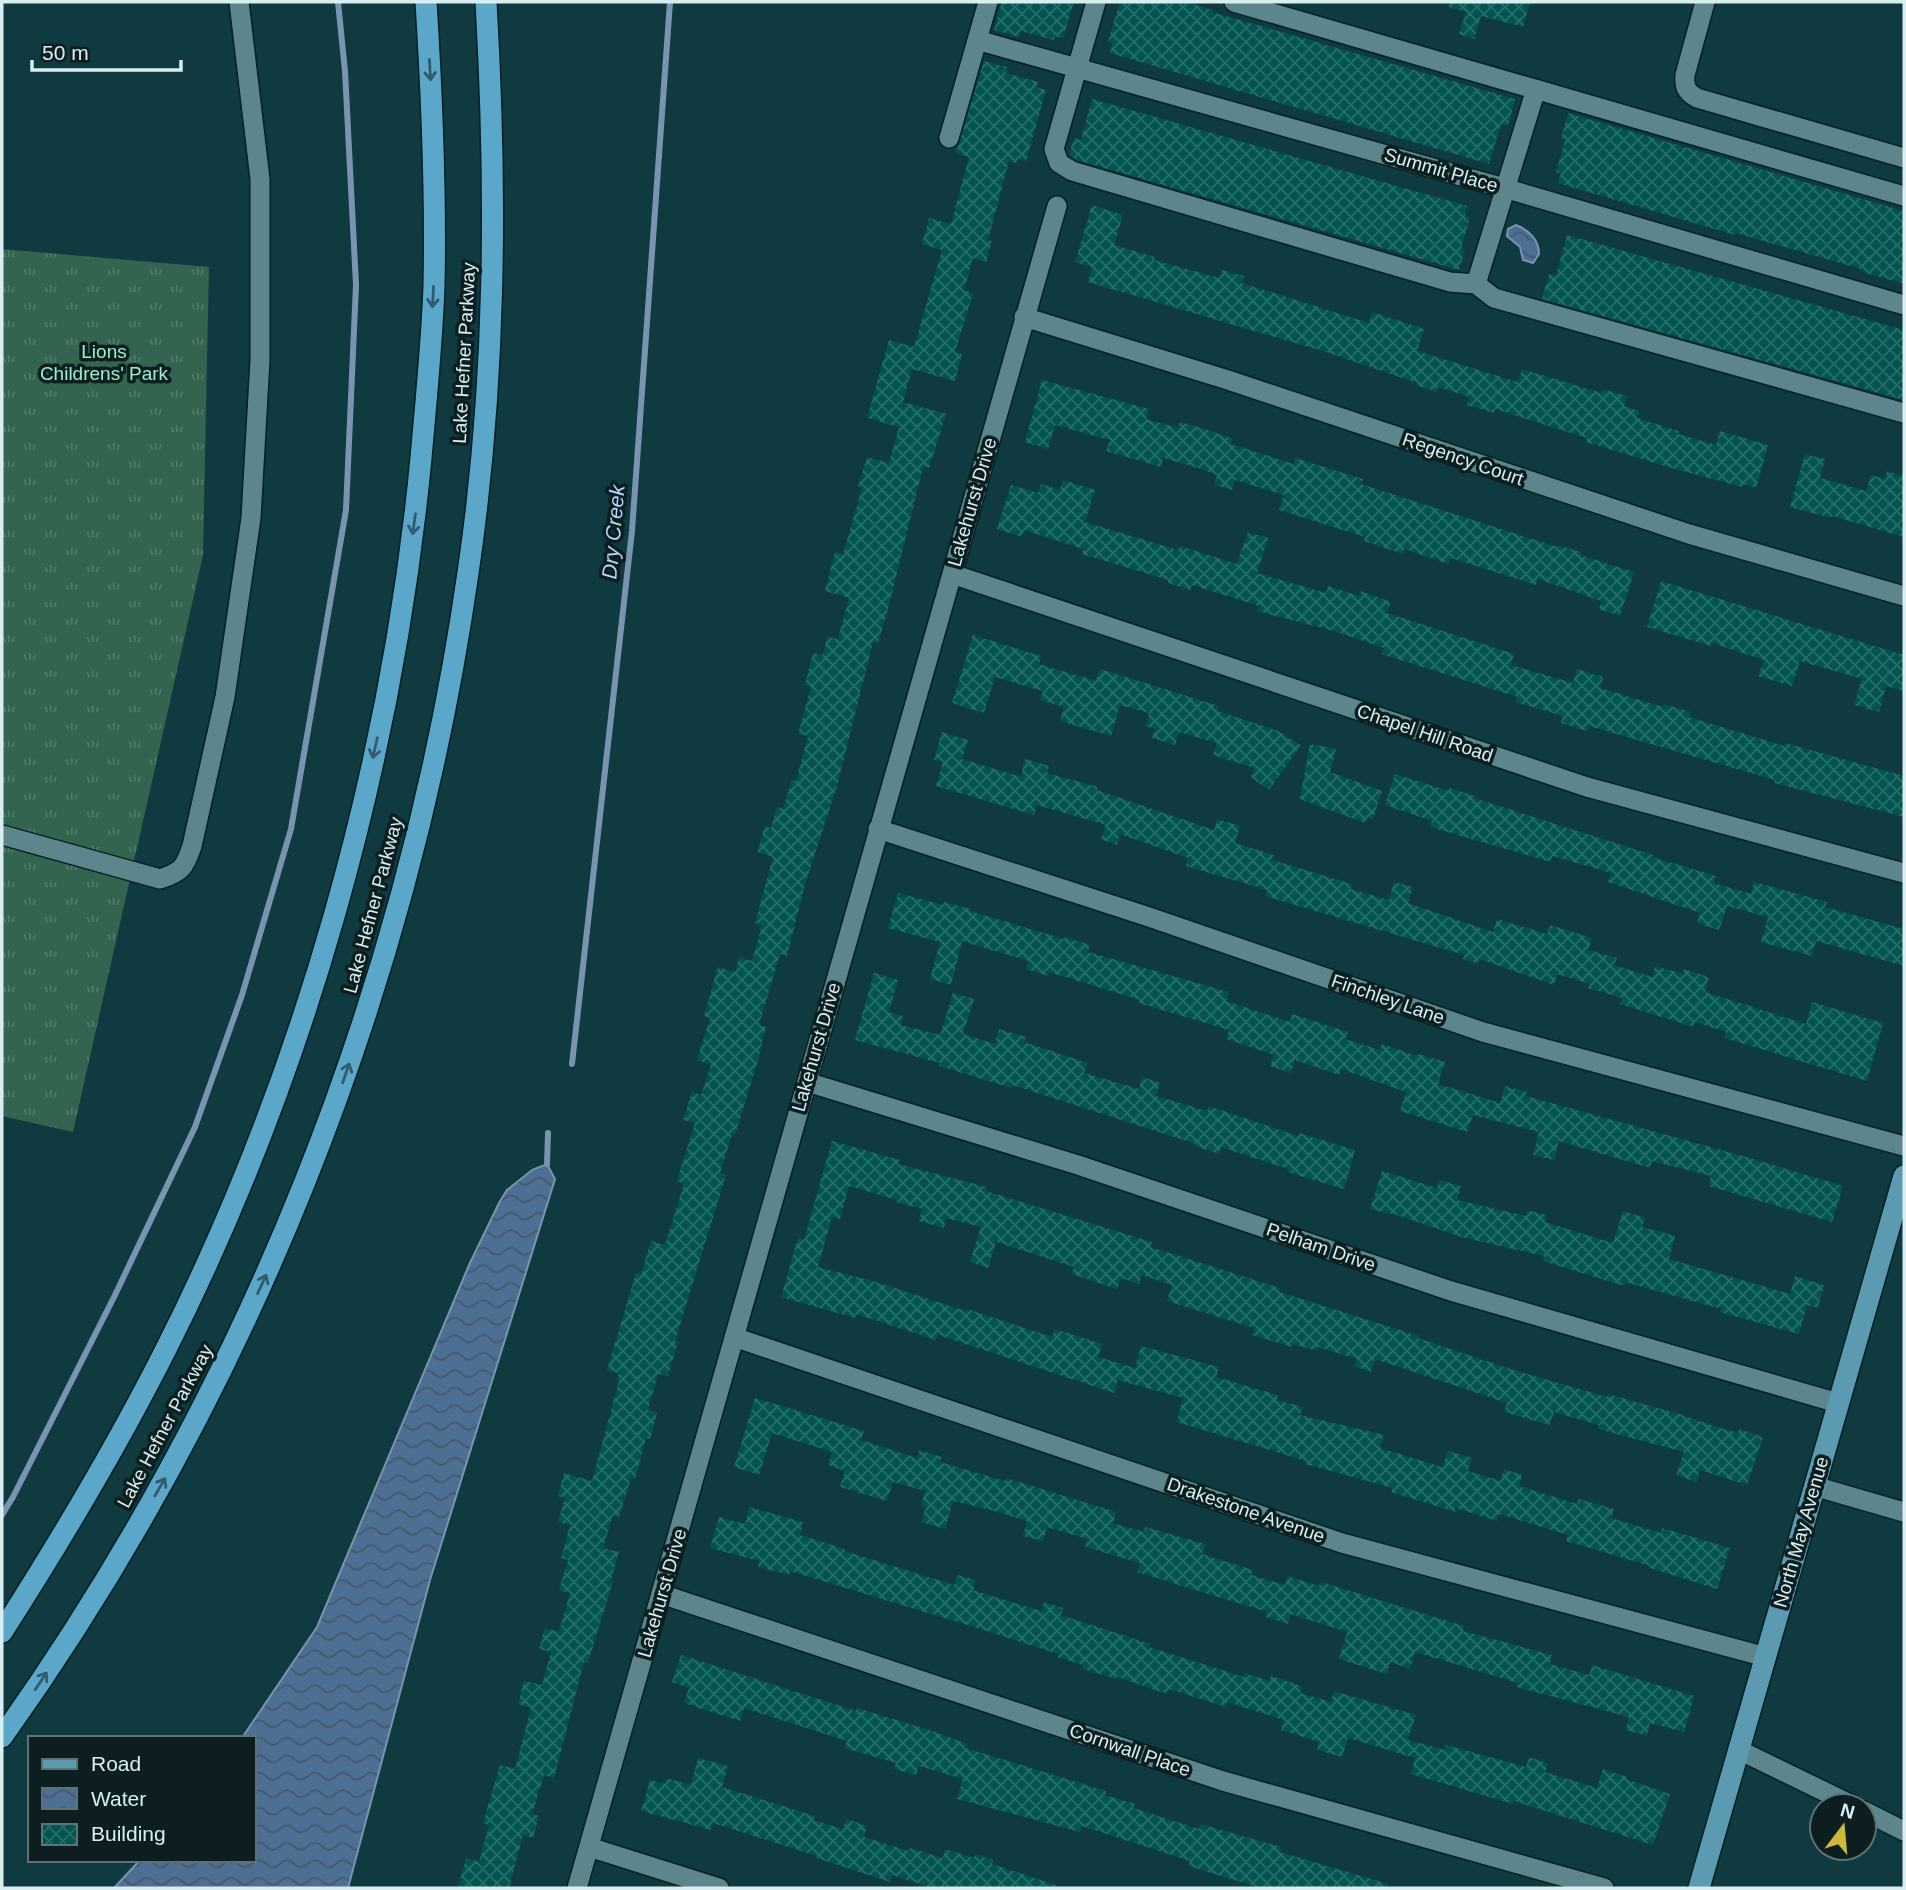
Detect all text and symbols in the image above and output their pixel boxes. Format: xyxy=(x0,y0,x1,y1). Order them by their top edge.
scale bar xyxy=(32,28,180,72)
text: 50 m xyxy=(42,41,89,64)
one-way arrow xyxy=(424,58,437,81)
street label: Summit Place xyxy=(1382,144,1500,196)
street label: Lake Hefner Parkway xyxy=(449,261,479,444)
one-way arrow xyxy=(426,286,439,308)
park label: Lions Childrens' Park xyxy=(40,341,169,384)
street label: Regency Court xyxy=(1400,428,1527,490)
street label: Lakehurst Drive xyxy=(944,435,1000,569)
water label: Dry Creek xyxy=(597,482,629,580)
one-way arrow xyxy=(407,512,420,535)
street label: Chapel Hill Road xyxy=(1354,700,1496,766)
one-way arrow xyxy=(368,736,381,759)
street label: Lake Hefner Parkway xyxy=(339,814,407,995)
street label: Finchley Lane xyxy=(1329,970,1447,1028)
street label: Lakehurst Drive xyxy=(788,980,844,1114)
one-way arrow xyxy=(341,1062,353,1084)
street label: Pelham Drive xyxy=(1264,1219,1378,1275)
one-way arrow xyxy=(256,1274,269,1295)
street label: Lake Hefner Parkway xyxy=(113,1340,217,1511)
street label: North May Avenue xyxy=(1769,1454,1833,1610)
street label: Drakestone Avenue xyxy=(1164,1473,1328,1547)
one-way arrow xyxy=(153,1478,167,1498)
street label: Lakehurst Drive xyxy=(634,1526,690,1660)
one-way arrow xyxy=(33,1672,48,1691)
street label: Cornwall Place xyxy=(1067,1719,1193,1781)
legend xyxy=(28,1736,256,1862)
text: Road xyxy=(91,1752,141,1775)
text: Water xyxy=(91,1787,146,1810)
north arrow xyxy=(1808,1792,1878,1862)
text: N xyxy=(1838,1799,1857,1823)
text: Building xyxy=(91,1822,166,1845)

